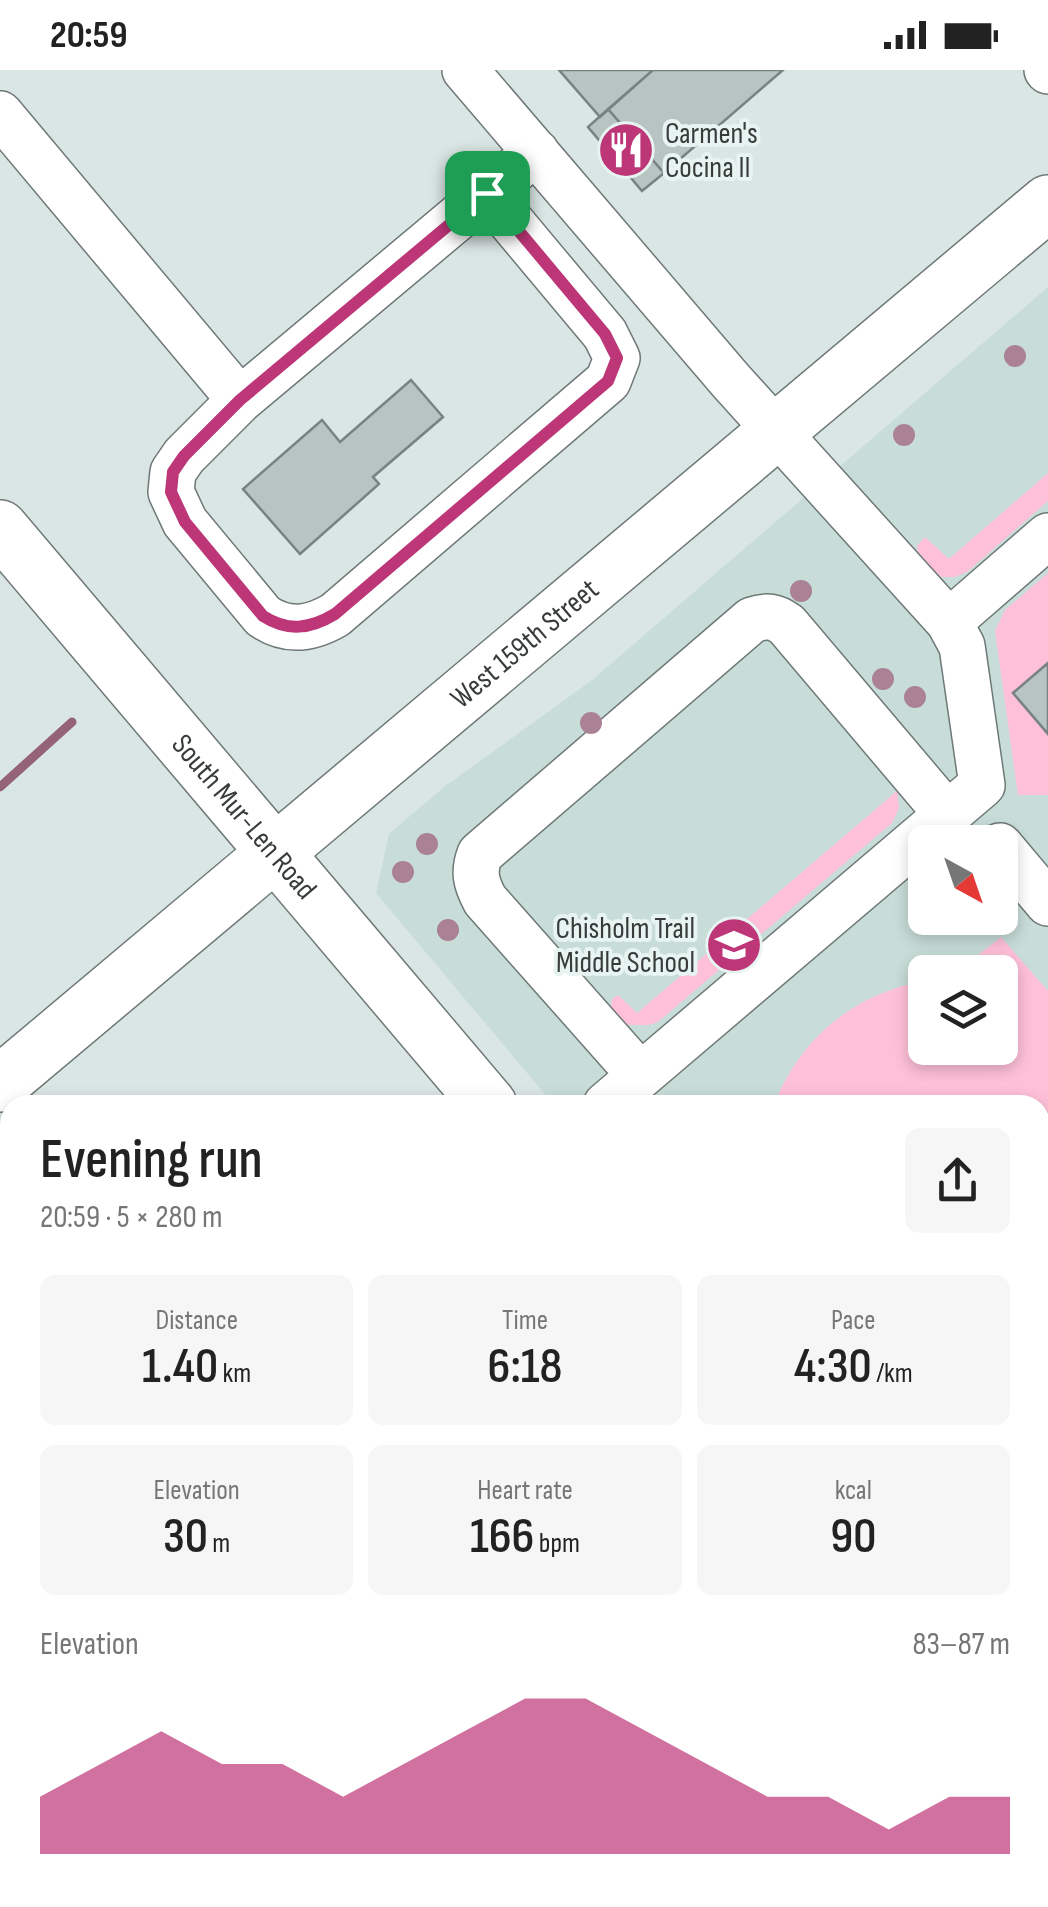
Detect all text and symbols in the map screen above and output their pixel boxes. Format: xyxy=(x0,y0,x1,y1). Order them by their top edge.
text: 20:59 xyxy=(50,13,127,58)
place label: Carmen's Cocina II xyxy=(665,116,758,186)
restaurant icon: Carmen's Cocina II xyxy=(596,120,656,180)
pin xyxy=(445,151,530,236)
icon: arrive xyxy=(460,166,515,221)
street label: West 159th Street xyxy=(444,572,606,716)
street label: South Mur-Len Road xyxy=(164,727,324,907)
north arrow xyxy=(908,825,1018,935)
map controls xyxy=(908,825,1018,1065)
place label: Chisholm Trail Middle School xyxy=(556,911,695,981)
school or university icon: Chisholm Trail Middle School xyxy=(704,915,764,975)
button: layers xyxy=(908,955,1018,1065)
text: Evening run xyxy=(40,1127,263,1194)
button: share xyxy=(905,1128,1010,1233)
text: 20:59 · 5 × 280 m xyxy=(40,1198,222,1237)
text: Distance xyxy=(155,1304,238,1337)
text: Time xyxy=(502,1304,548,1337)
text: Pace xyxy=(831,1304,876,1337)
text: 1.40 xyxy=(142,1337,218,1397)
text: 6:18 xyxy=(488,1337,562,1397)
text: 4:30 xyxy=(794,1337,872,1397)
text: km xyxy=(218,1357,251,1390)
text: /km xyxy=(872,1357,913,1390)
text: Elevation xyxy=(153,1474,240,1507)
text: Heart rate xyxy=(477,1474,573,1507)
text: kcal xyxy=(835,1474,872,1507)
text: 30 xyxy=(163,1507,208,1567)
text: 166 xyxy=(470,1507,534,1567)
text: 90 xyxy=(830,1507,876,1567)
text: m xyxy=(208,1527,230,1560)
text: bpm xyxy=(534,1527,580,1560)
text: Elevation xyxy=(40,1625,139,1664)
text: 83–87 m xyxy=(912,1625,1010,1664)

